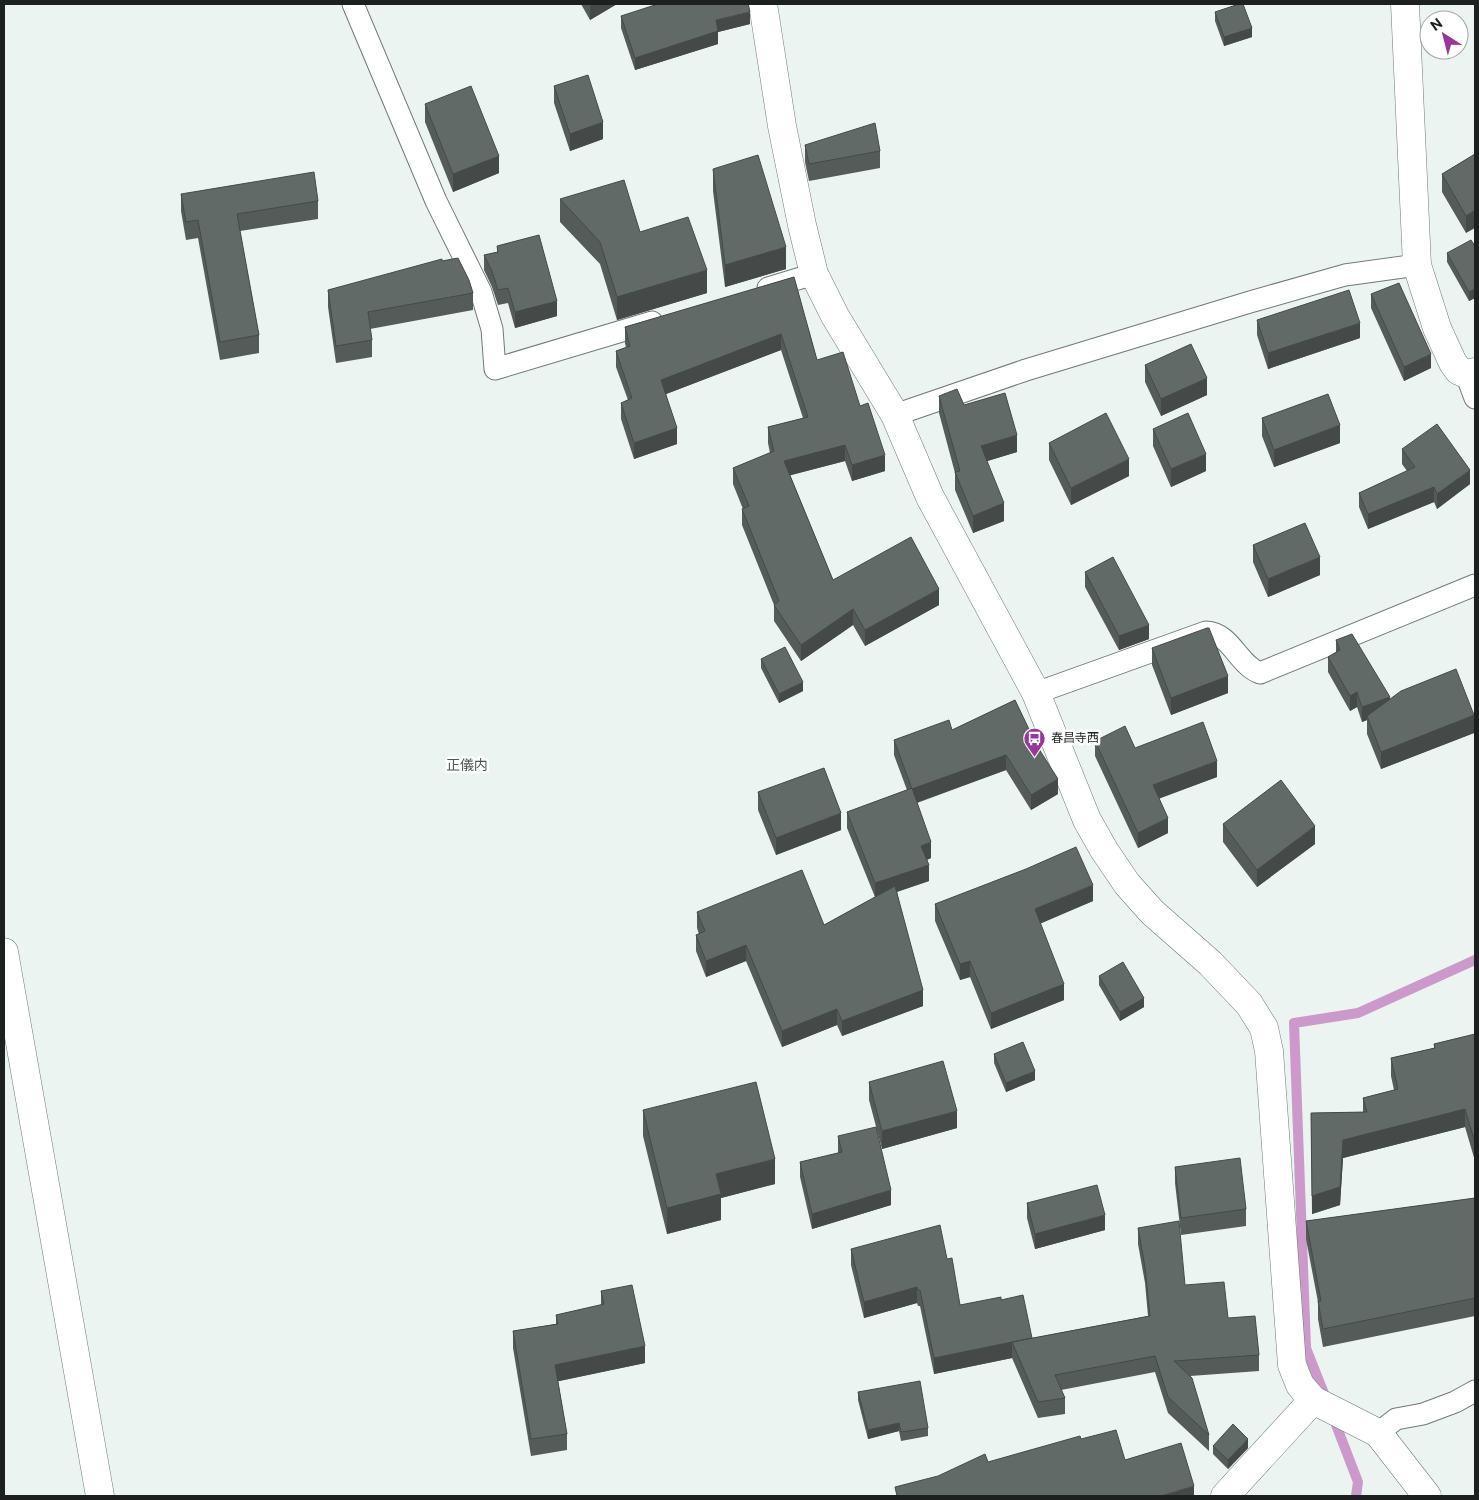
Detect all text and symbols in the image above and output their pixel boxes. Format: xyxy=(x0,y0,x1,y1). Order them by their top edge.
north arrow xyxy=(1419,10,1469,60)
text: N xyxy=(1427,14,1445,34)
bus stop icon: 春昌寺西 xyxy=(1023,726,1047,757)
place label: 春昌寺西 xyxy=(1051,730,1099,744)
district label: 正儀内 xyxy=(446,756,488,773)

